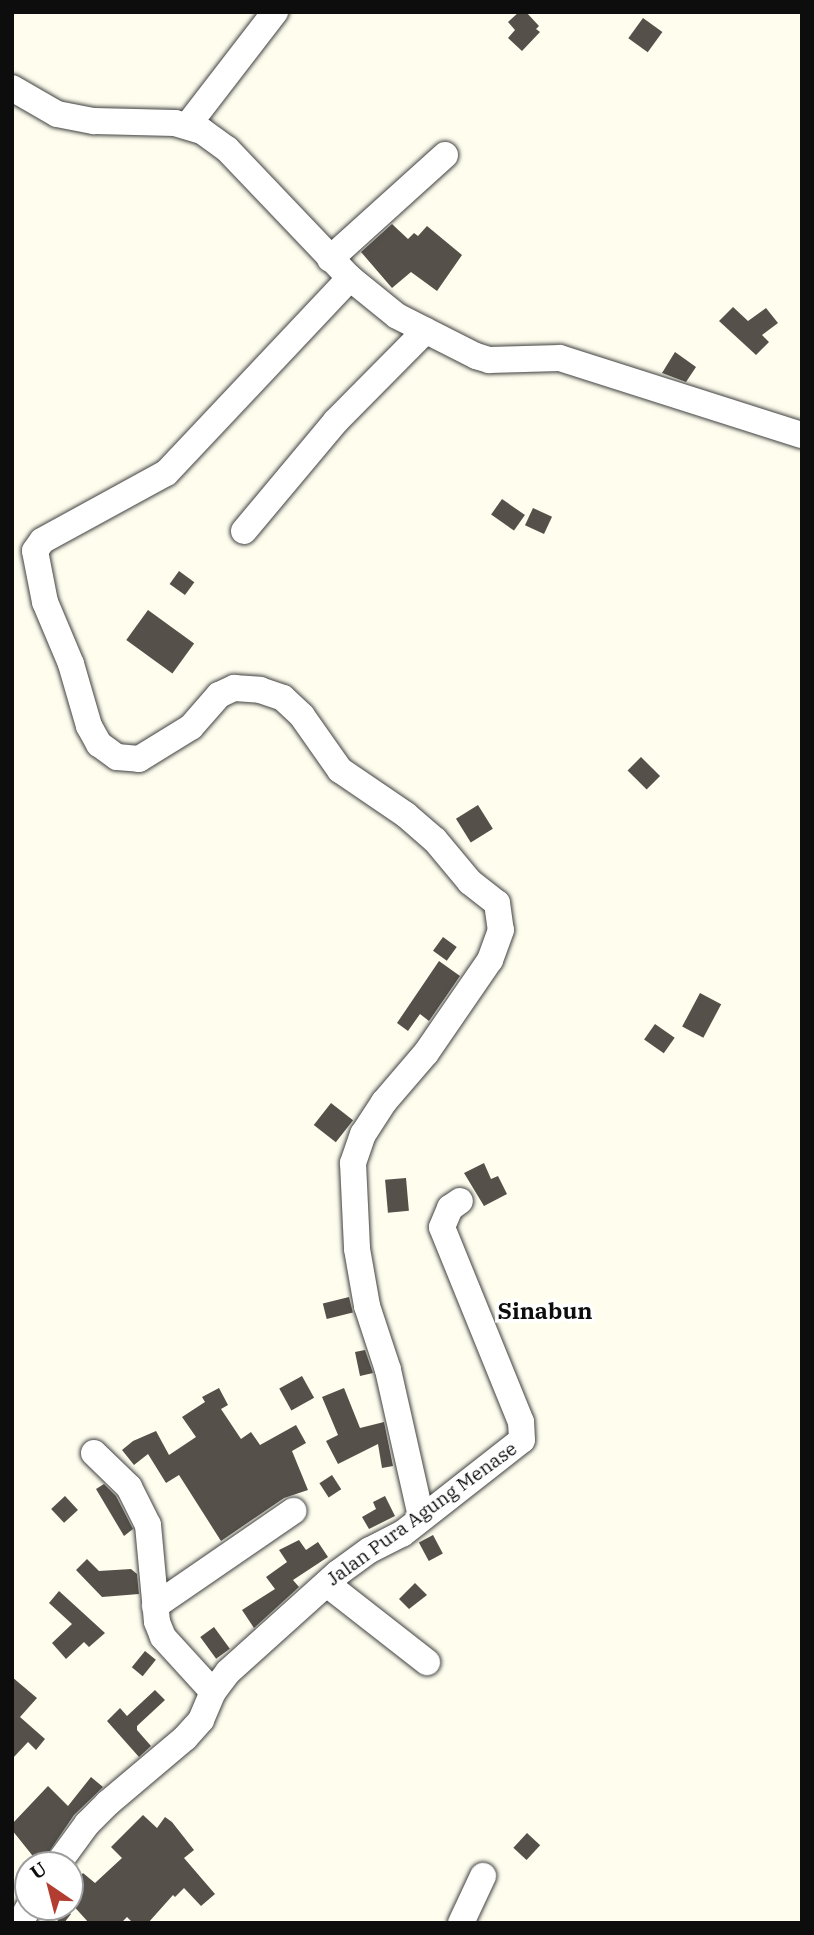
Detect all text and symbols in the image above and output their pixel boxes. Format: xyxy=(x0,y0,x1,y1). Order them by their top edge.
district label: Sinabun xyxy=(497,1296,593,1324)
street label: Jalan Pura Agung Menase xyxy=(323,1437,521,1591)
north arrow xyxy=(14,1851,84,1921)
text: U xyxy=(25,1856,51,1884)

